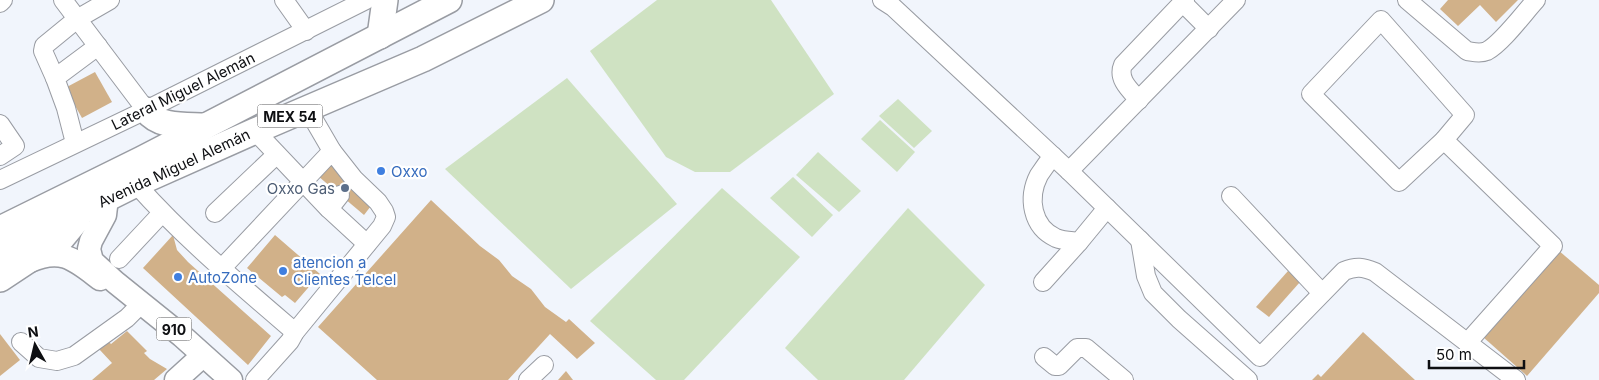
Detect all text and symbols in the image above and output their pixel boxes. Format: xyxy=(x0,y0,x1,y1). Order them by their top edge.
street label: Lateral Miguel Alemán xyxy=(108,48,258,134)
road number: MEX 54 xyxy=(258,104,322,128)
street label: Avenida Miguel Alemán xyxy=(95,124,253,212)
place label: Oxxo xyxy=(391,162,428,181)
marker: Oxxo xyxy=(375,165,387,177)
place label: Oxxo Gas xyxy=(267,179,335,198)
marker: Oxxo Gas xyxy=(339,182,351,194)
place label: atencion a Clientes Telcel xyxy=(293,253,396,289)
marker: atencion a Clientes Telcel xyxy=(277,265,289,277)
place label: AutoZone xyxy=(188,268,257,287)
marker: AutoZone xyxy=(172,271,184,283)
road number: 910 xyxy=(156,318,192,340)
north arrow xyxy=(10,320,60,370)
text: N xyxy=(27,322,40,341)
scale bar xyxy=(1429,338,1524,370)
text: 50 m xyxy=(1436,345,1472,364)

